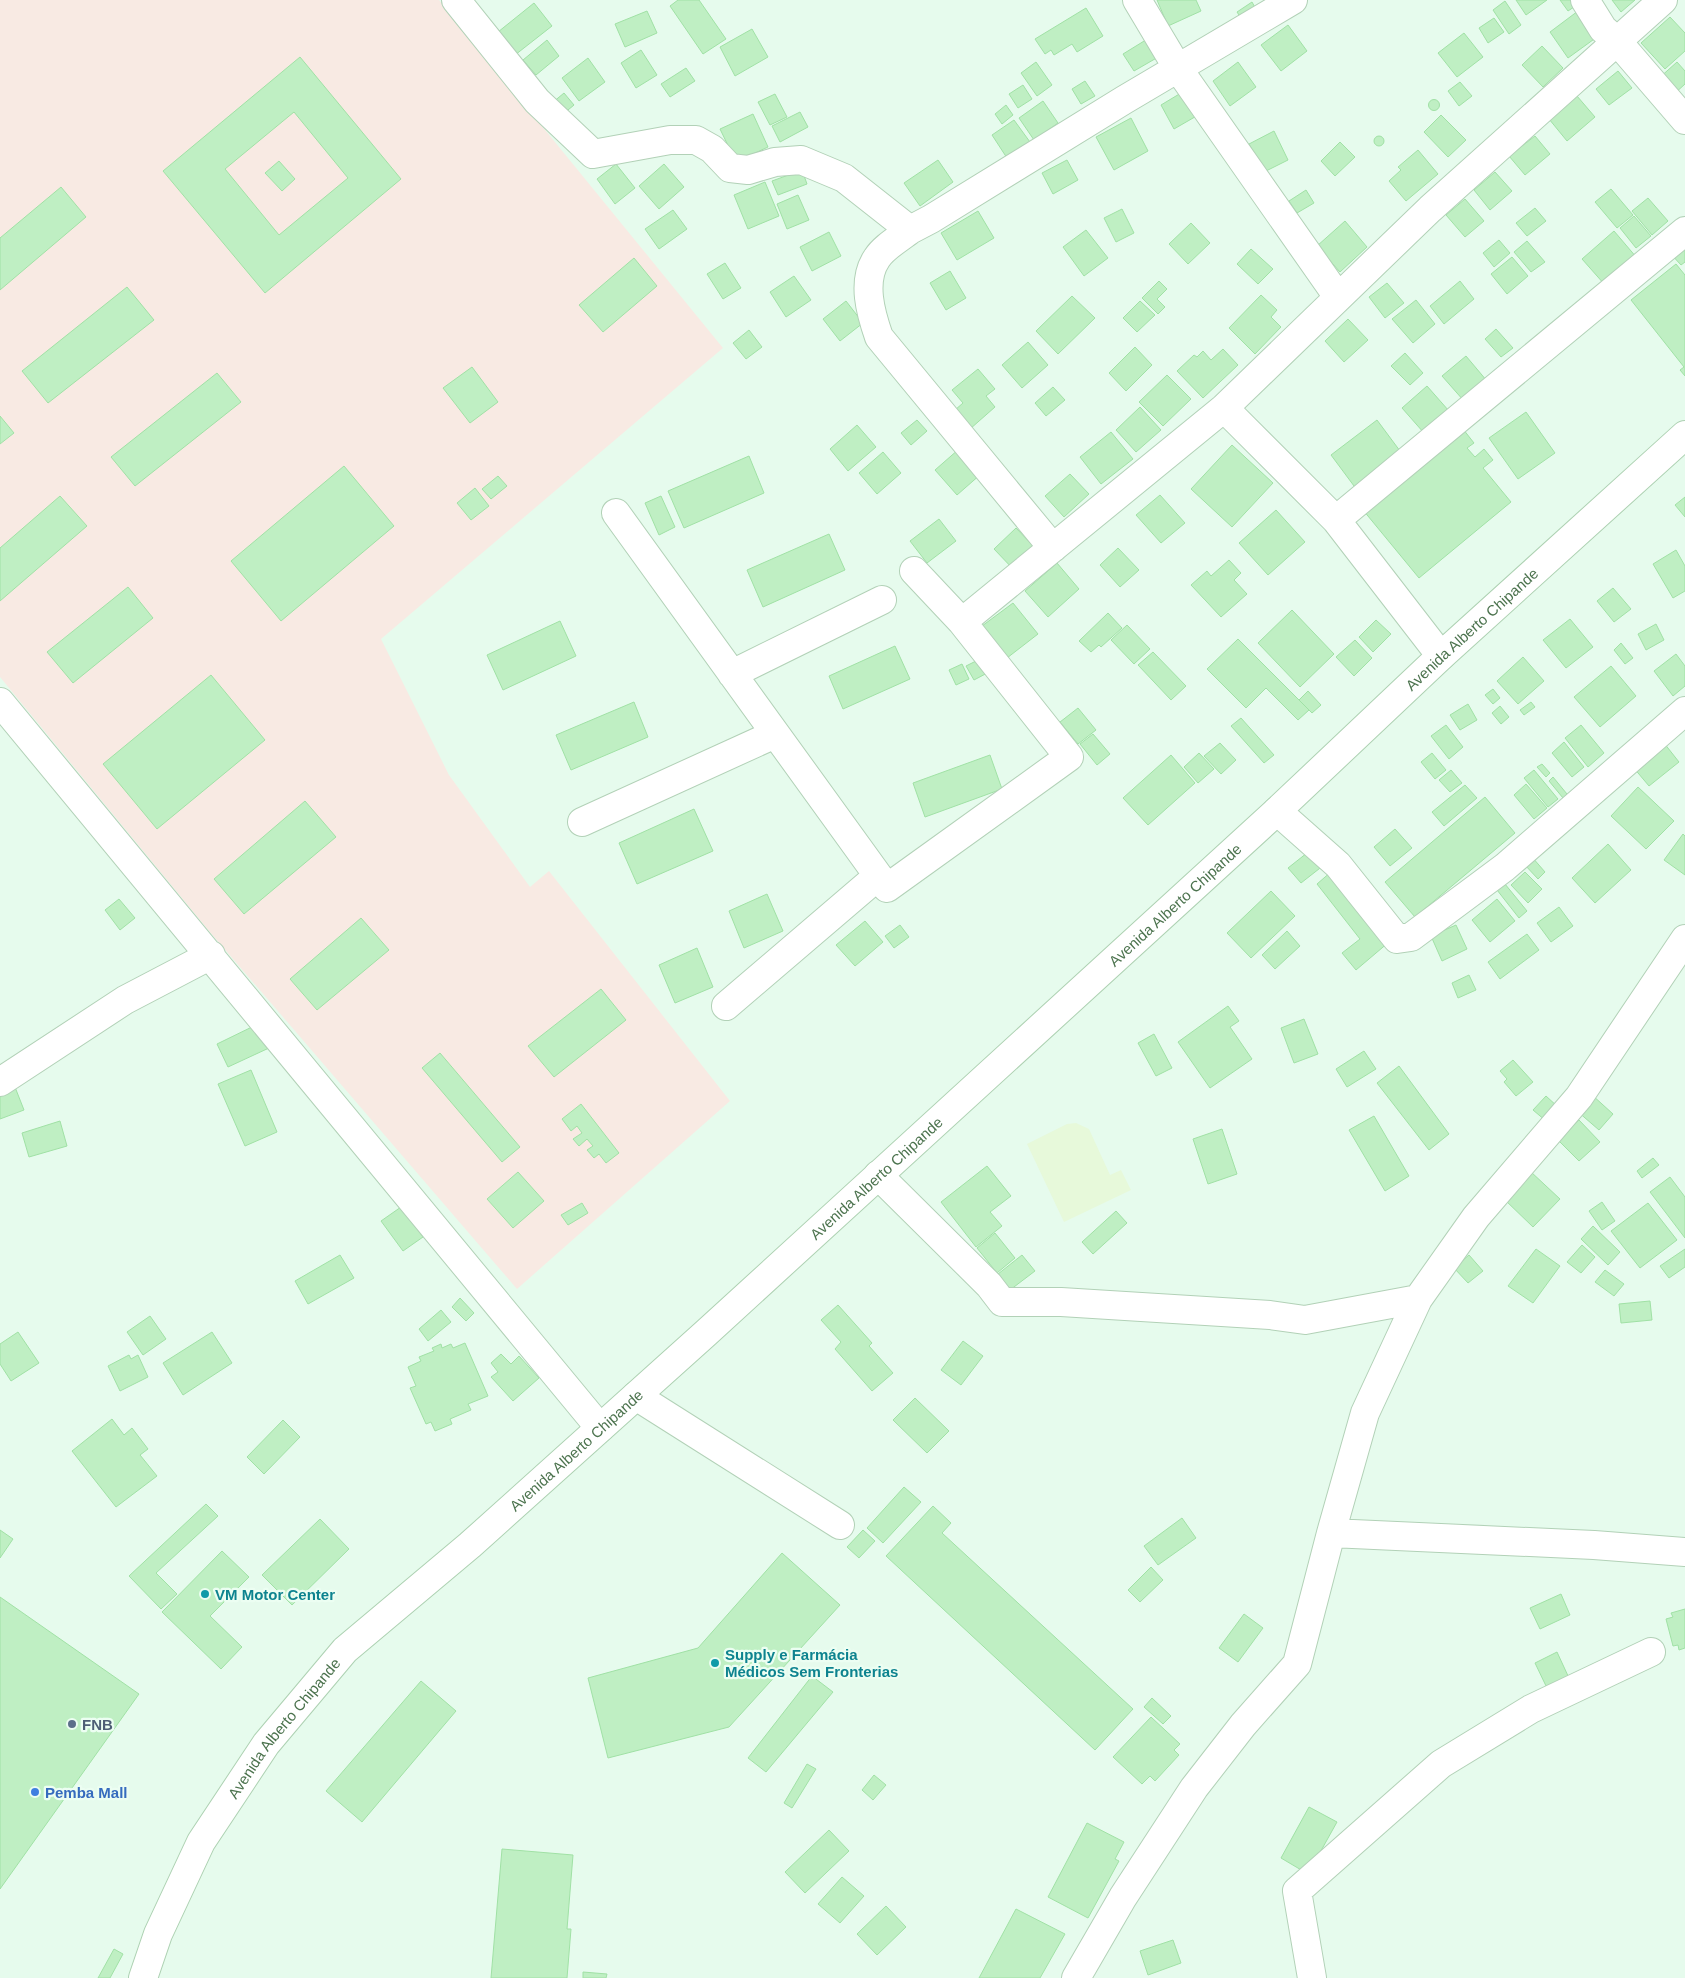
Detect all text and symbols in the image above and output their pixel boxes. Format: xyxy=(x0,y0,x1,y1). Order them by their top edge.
street label: Avenida Alberto Chipande xyxy=(1402,564,1541,694)
street label: Avenida Alberto Chipande xyxy=(1105,840,1244,969)
street label: Avenida Alberto Chipande xyxy=(806,1113,946,1242)
street label: Avenida Alberto Chipande xyxy=(506,1386,646,1514)
place label: VM Motor Center xyxy=(215,1586,335,1603)
marker: VM Motor Center xyxy=(199,1588,211,1600)
place label: Supply e Farmácia Médicos Sem Fronterias xyxy=(725,1646,898,1680)
street label: Avenida Alberto Chipande xyxy=(224,1654,343,1801)
marker: Supply e Farmácia Médicos Sem Fronterias xyxy=(709,1657,721,1669)
place label: FNB xyxy=(82,1716,113,1733)
marker: FNB xyxy=(66,1718,78,1730)
place label: Pemba Mall xyxy=(45,1784,128,1801)
marker: Pemba Mall xyxy=(29,1786,41,1798)

